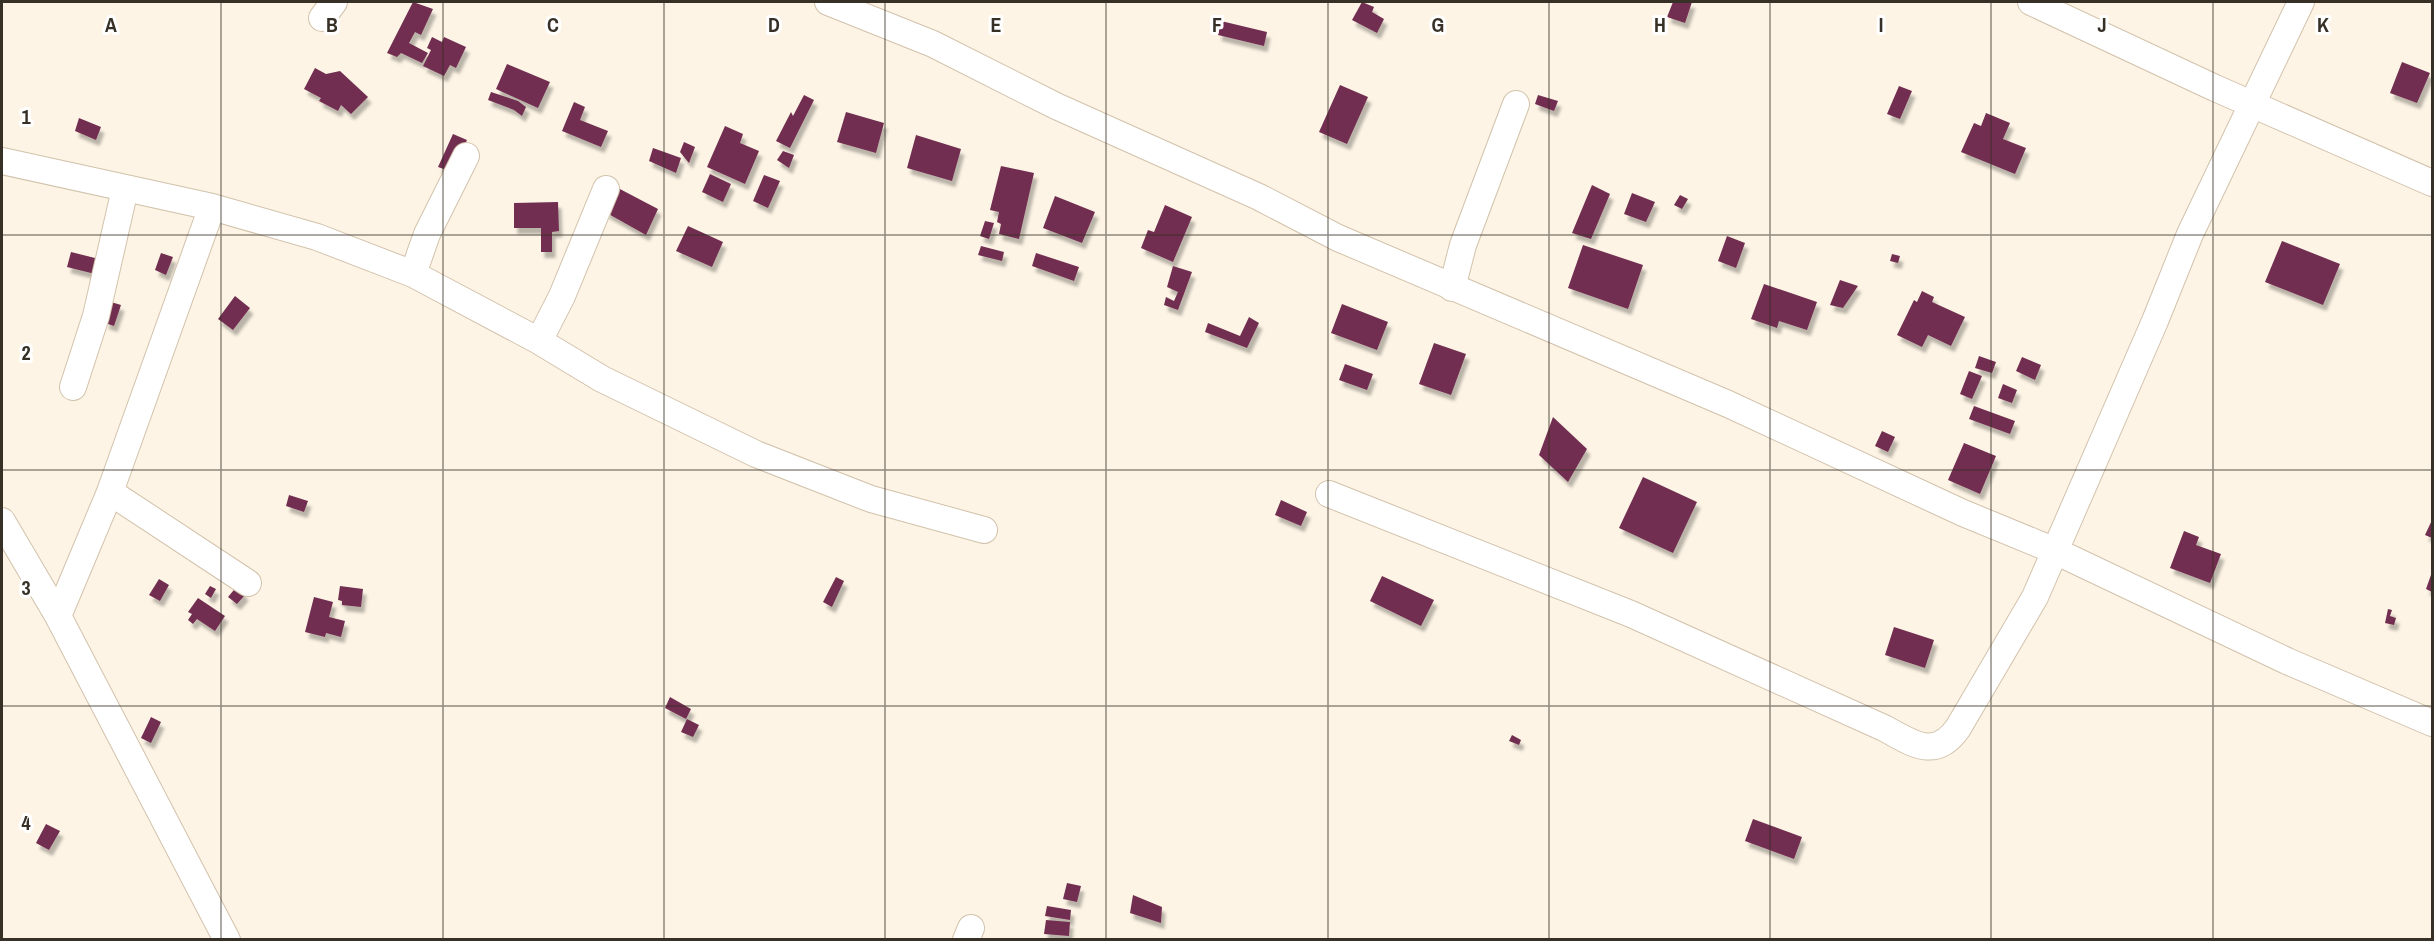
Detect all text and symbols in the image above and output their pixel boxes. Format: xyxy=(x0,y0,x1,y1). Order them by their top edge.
text: A xyxy=(105,11,117,38)
text: B xyxy=(326,11,338,38)
text: C xyxy=(547,11,559,38)
text: D xyxy=(768,11,780,38)
text: E xyxy=(991,11,1002,38)
text: F xyxy=(1212,11,1222,38)
text: G xyxy=(1432,11,1444,38)
text: H xyxy=(1654,11,1666,38)
text: I xyxy=(1879,11,1883,38)
text: J xyxy=(2097,11,2107,38)
text: K xyxy=(2317,11,2329,38)
text: 1 xyxy=(21,103,31,130)
text: 2 xyxy=(21,339,31,366)
text: 3 xyxy=(21,574,31,601)
text: 4 xyxy=(21,809,31,836)

